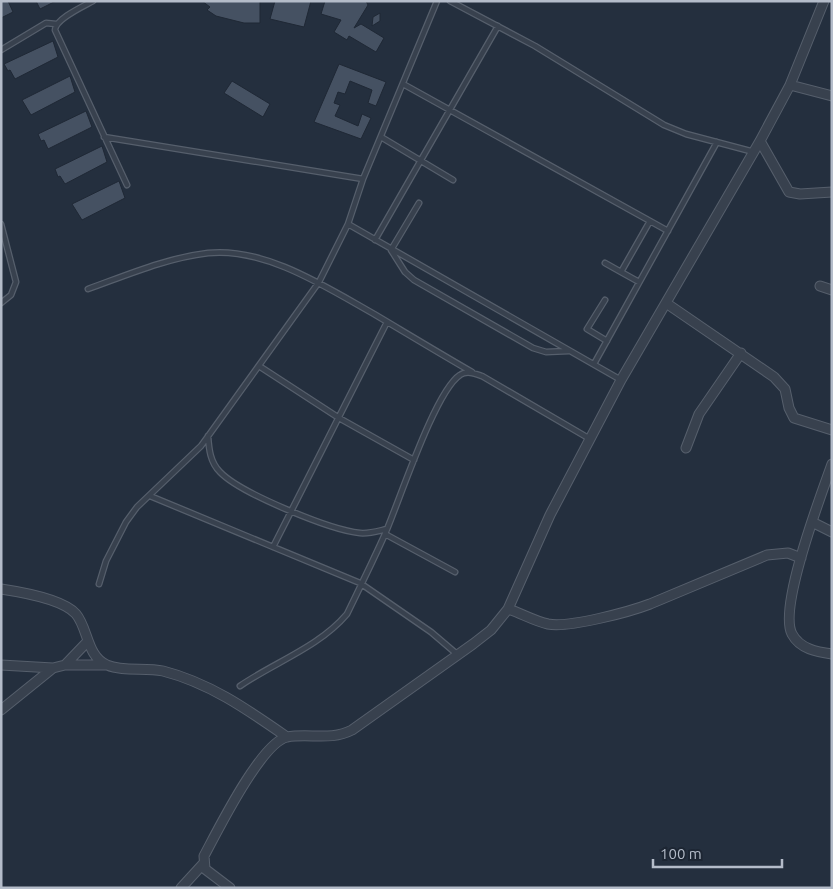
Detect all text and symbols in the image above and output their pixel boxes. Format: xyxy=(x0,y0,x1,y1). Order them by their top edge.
scale bar xyxy=(653,836,782,868)
text: 100 m xyxy=(660,845,702,862)

